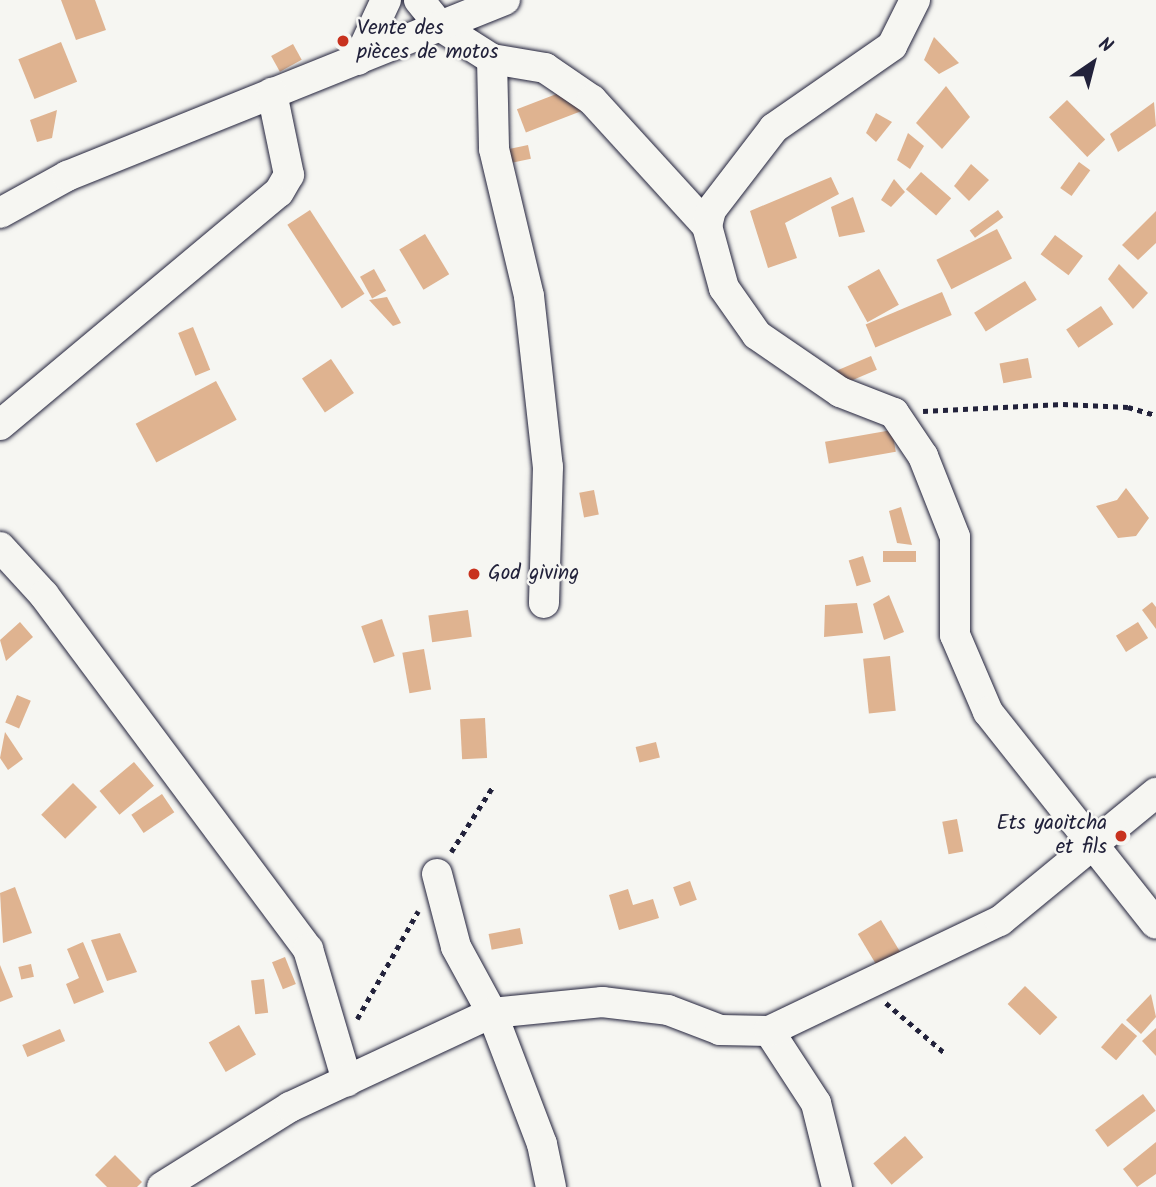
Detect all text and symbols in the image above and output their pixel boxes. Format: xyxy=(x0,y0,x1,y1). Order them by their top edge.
place label: Vente des pièces de motos xyxy=(357,16,499,66)
north arrow xyxy=(1058,28,1128,98)
text: N xyxy=(1092,30,1119,62)
marker: Vente des pièces de motos xyxy=(335,33,351,49)
place label: God giving xyxy=(488,561,579,587)
marker: God giving xyxy=(466,566,482,582)
place label: Ets yaoitcha et fils xyxy=(996,811,1107,861)
marker: Ets yaoitcha et fils xyxy=(1113,828,1129,844)

